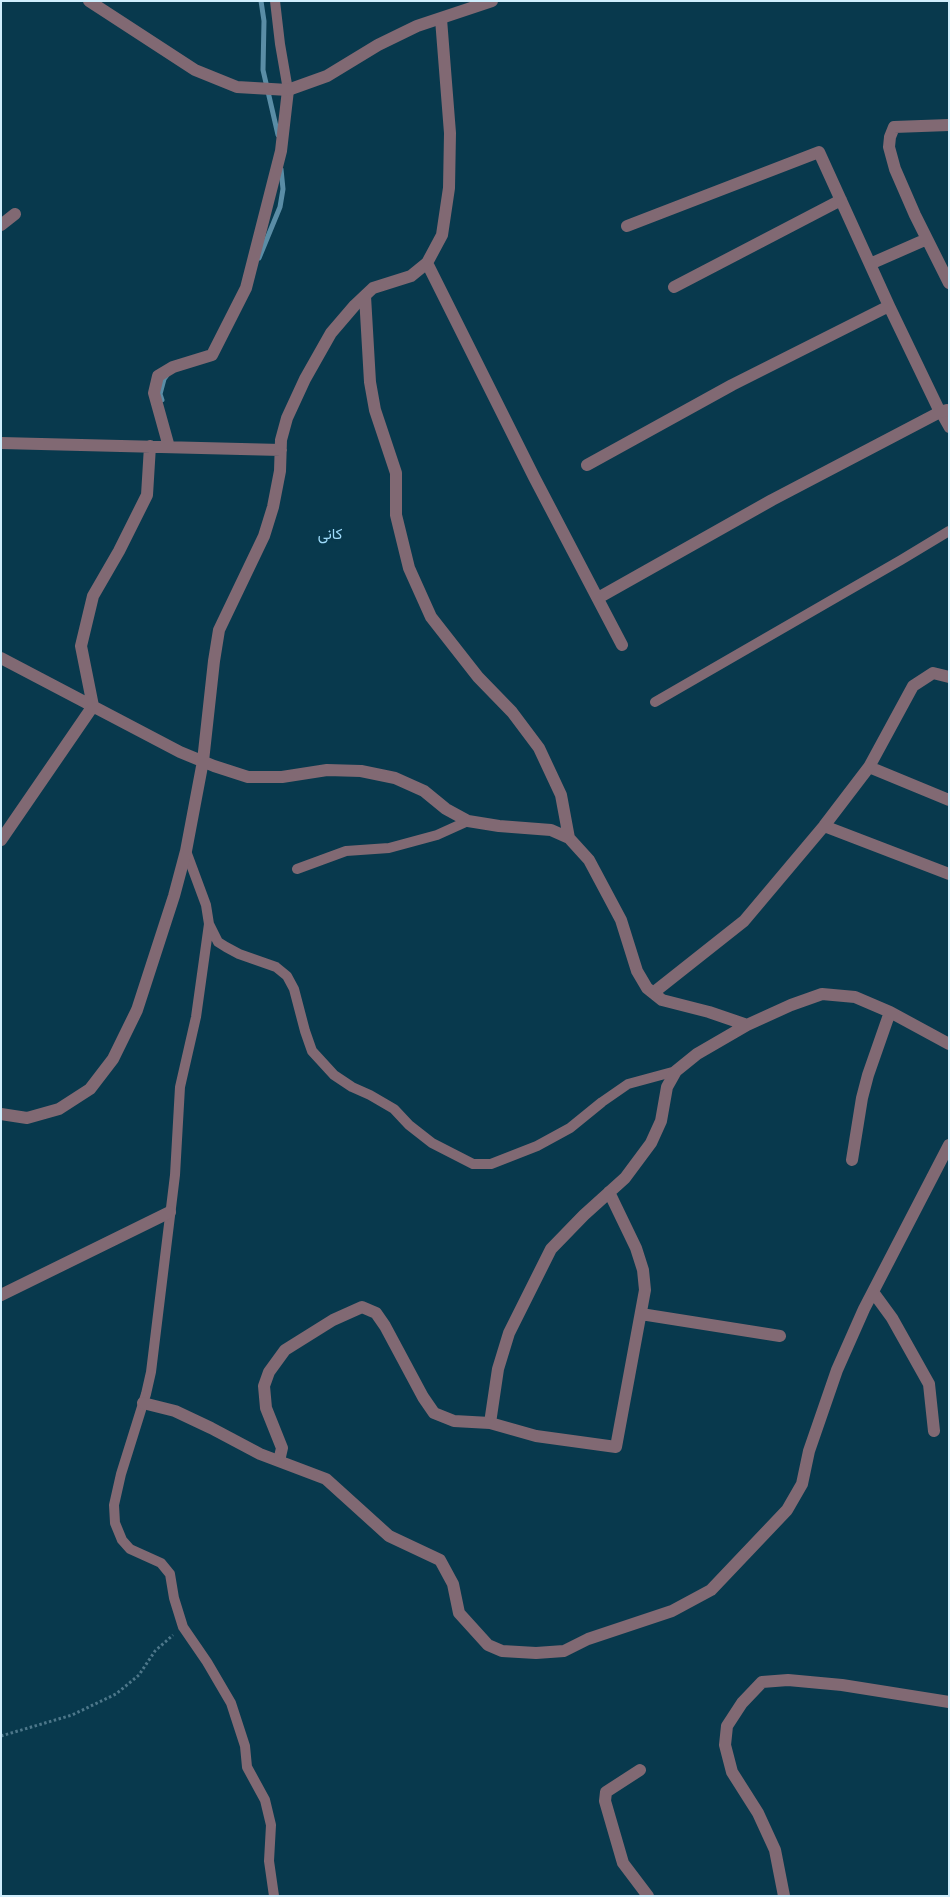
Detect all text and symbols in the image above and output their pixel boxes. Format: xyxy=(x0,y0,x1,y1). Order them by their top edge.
district label: کانی xyxy=(318,525,342,543)

